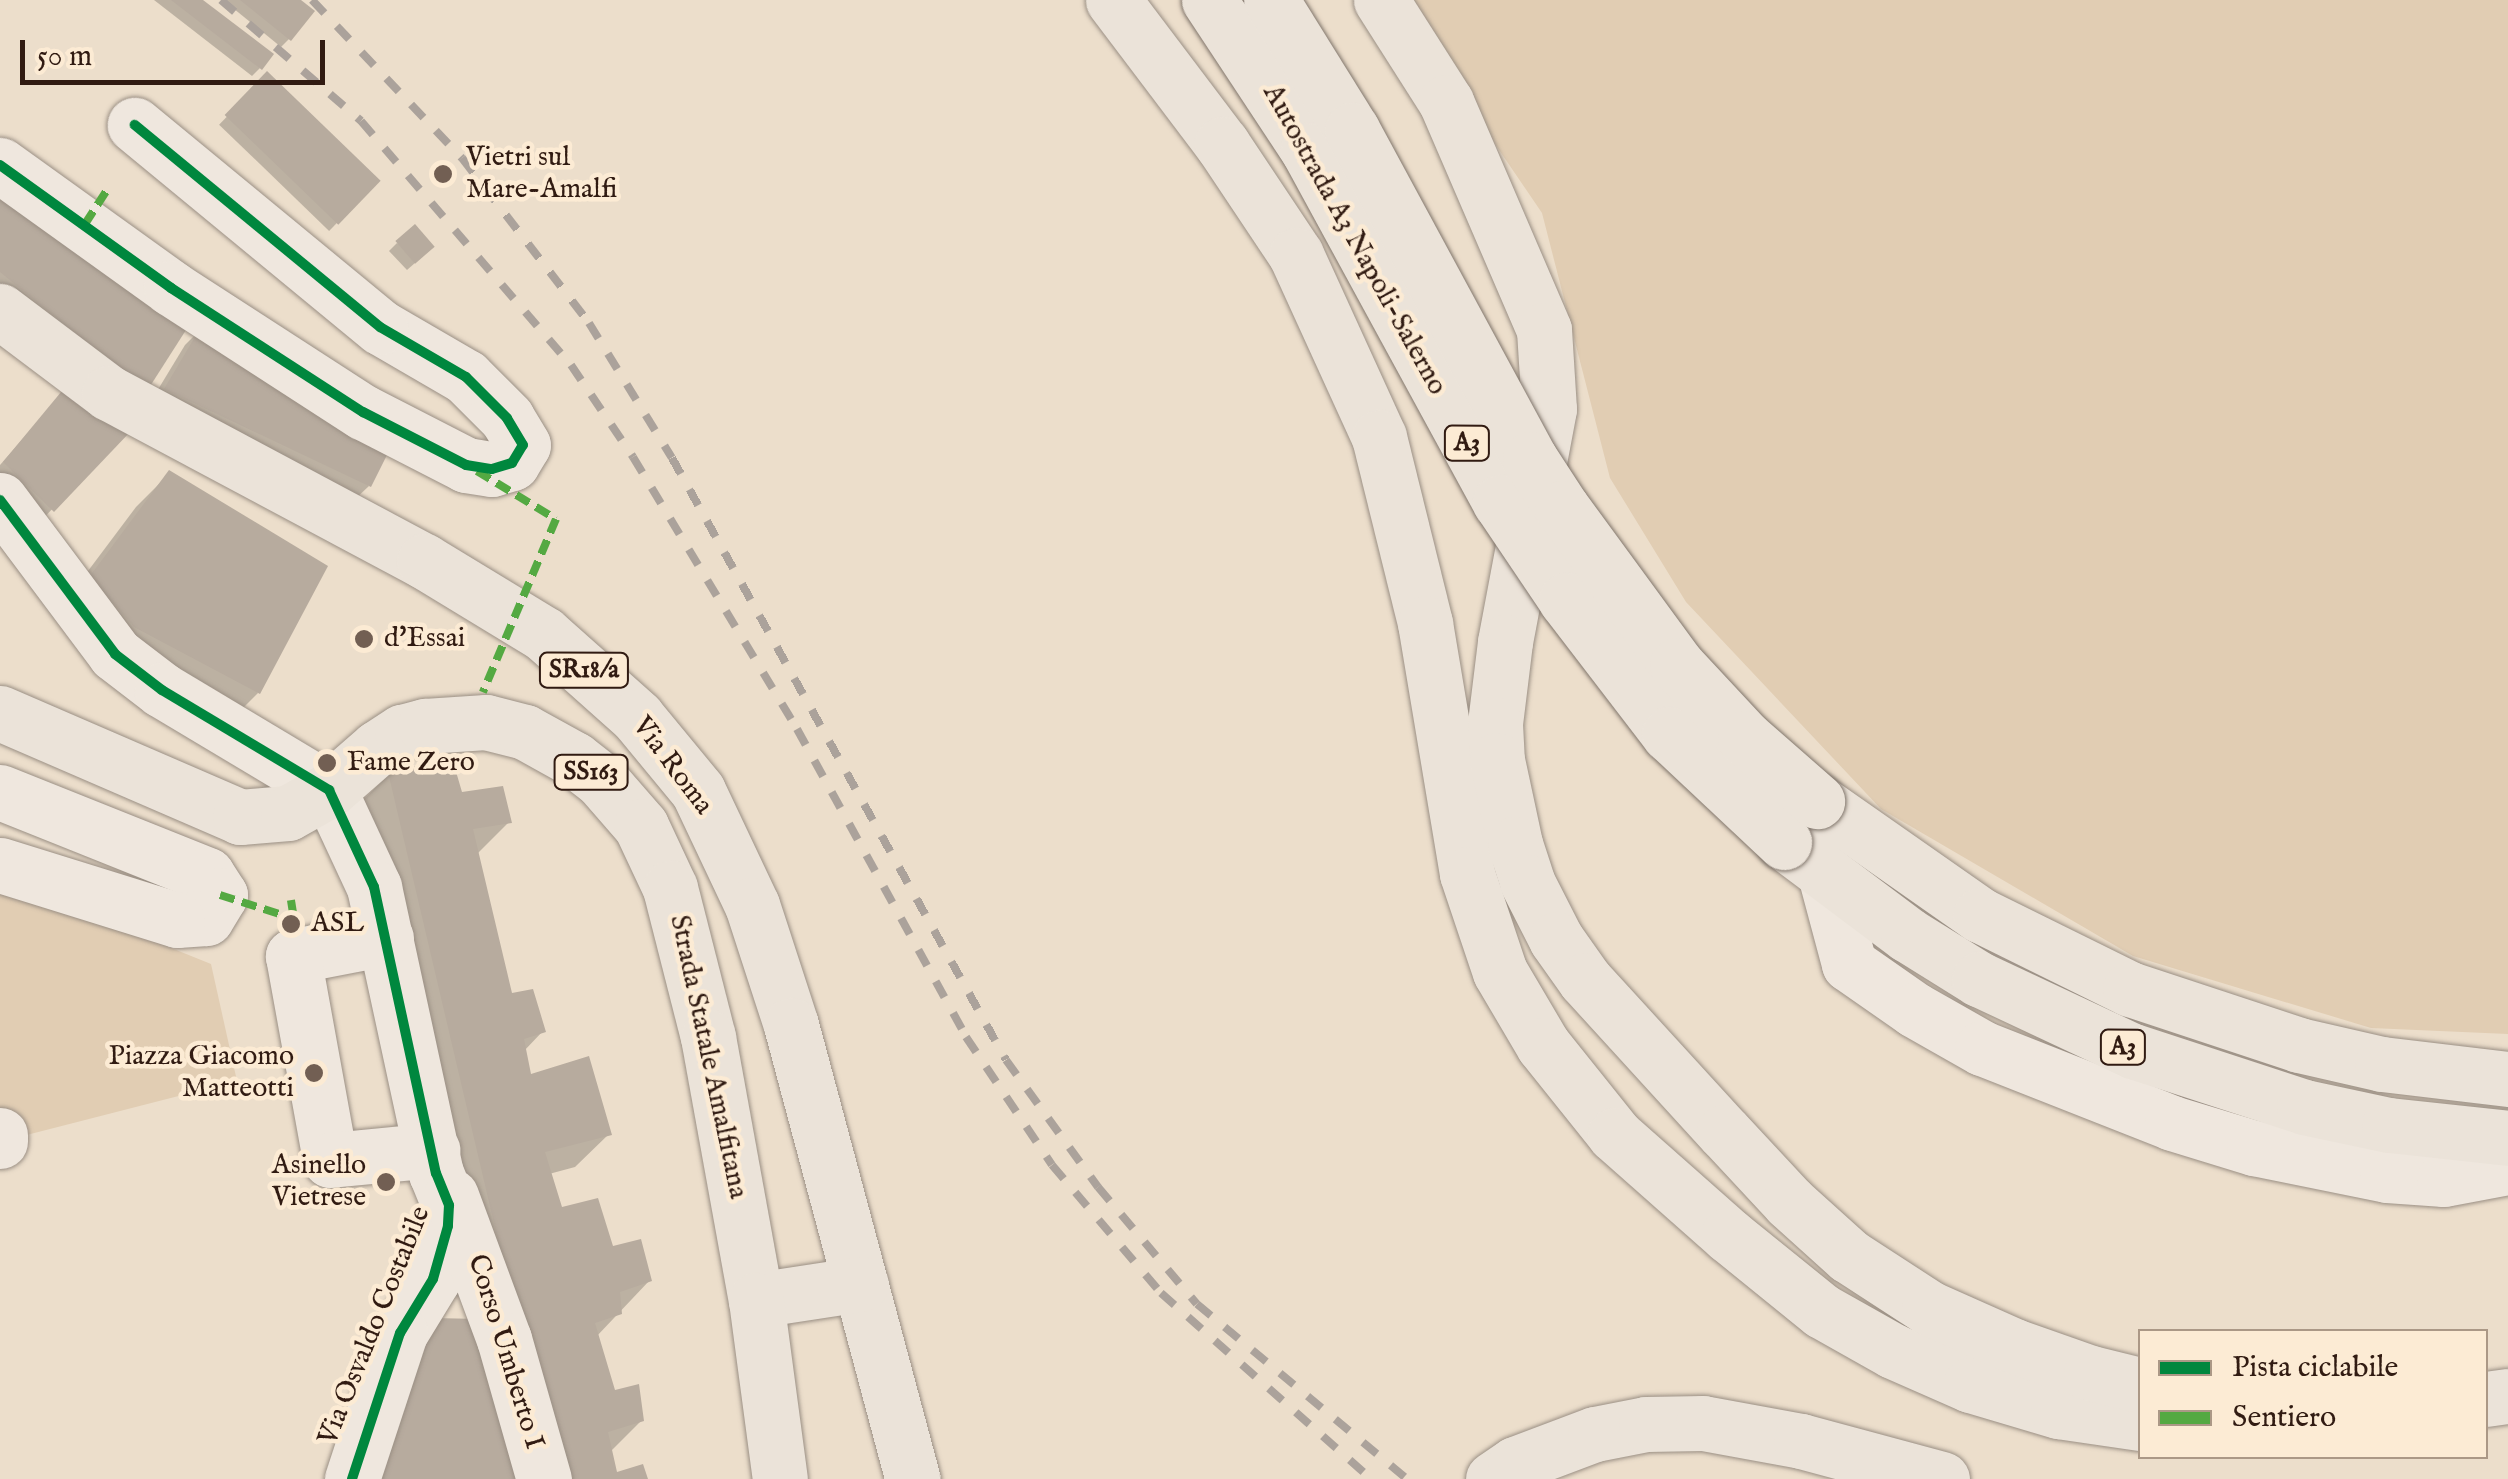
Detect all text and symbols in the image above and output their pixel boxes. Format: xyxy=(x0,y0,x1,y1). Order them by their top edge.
scale bar xyxy=(25,20,330,82)
text: 50 m xyxy=(37,38,92,76)
street label: Autostrada A3 Napoli-Salerno xyxy=(1255,79,1453,401)
place label: Vietri sul Mare-Amalfi xyxy=(466,141,617,207)
marker: Vietri sul Mare-Amalfi xyxy=(430,161,456,187)
road number: A3 xyxy=(1442,423,1492,463)
place label: d'Essai xyxy=(384,622,465,656)
marker: d'Essai xyxy=(353,628,375,650)
road number: SR18/a xyxy=(536,650,632,690)
street label: Via Roma xyxy=(624,710,720,822)
place label: Fame Zero xyxy=(347,746,475,780)
marker: Fame Zero xyxy=(316,752,338,774)
road number: SS163 xyxy=(554,752,628,792)
place label: ASL xyxy=(311,907,364,941)
street label: Strada Statale Amalfitana xyxy=(662,912,754,1202)
marker: ASL xyxy=(280,913,302,935)
road number: A3 xyxy=(2098,1027,2148,1067)
place label: Piazza Giacomo Matteotti xyxy=(109,1040,294,1106)
marker: Piazza Giacomo Matteotti xyxy=(303,1062,325,1084)
place label: Asinello Vietrese xyxy=(272,1149,366,1215)
marker: Asinello Vietrese xyxy=(375,1171,397,1193)
street label: Via Osvaldo Costabile xyxy=(312,1202,438,1450)
street label: Corso Umberto I xyxy=(459,1251,551,1453)
legend xyxy=(2138,1329,2488,1459)
text: Pista ciclabile xyxy=(2232,1349,2398,1387)
text: Sentiero xyxy=(2232,1399,2336,1437)

